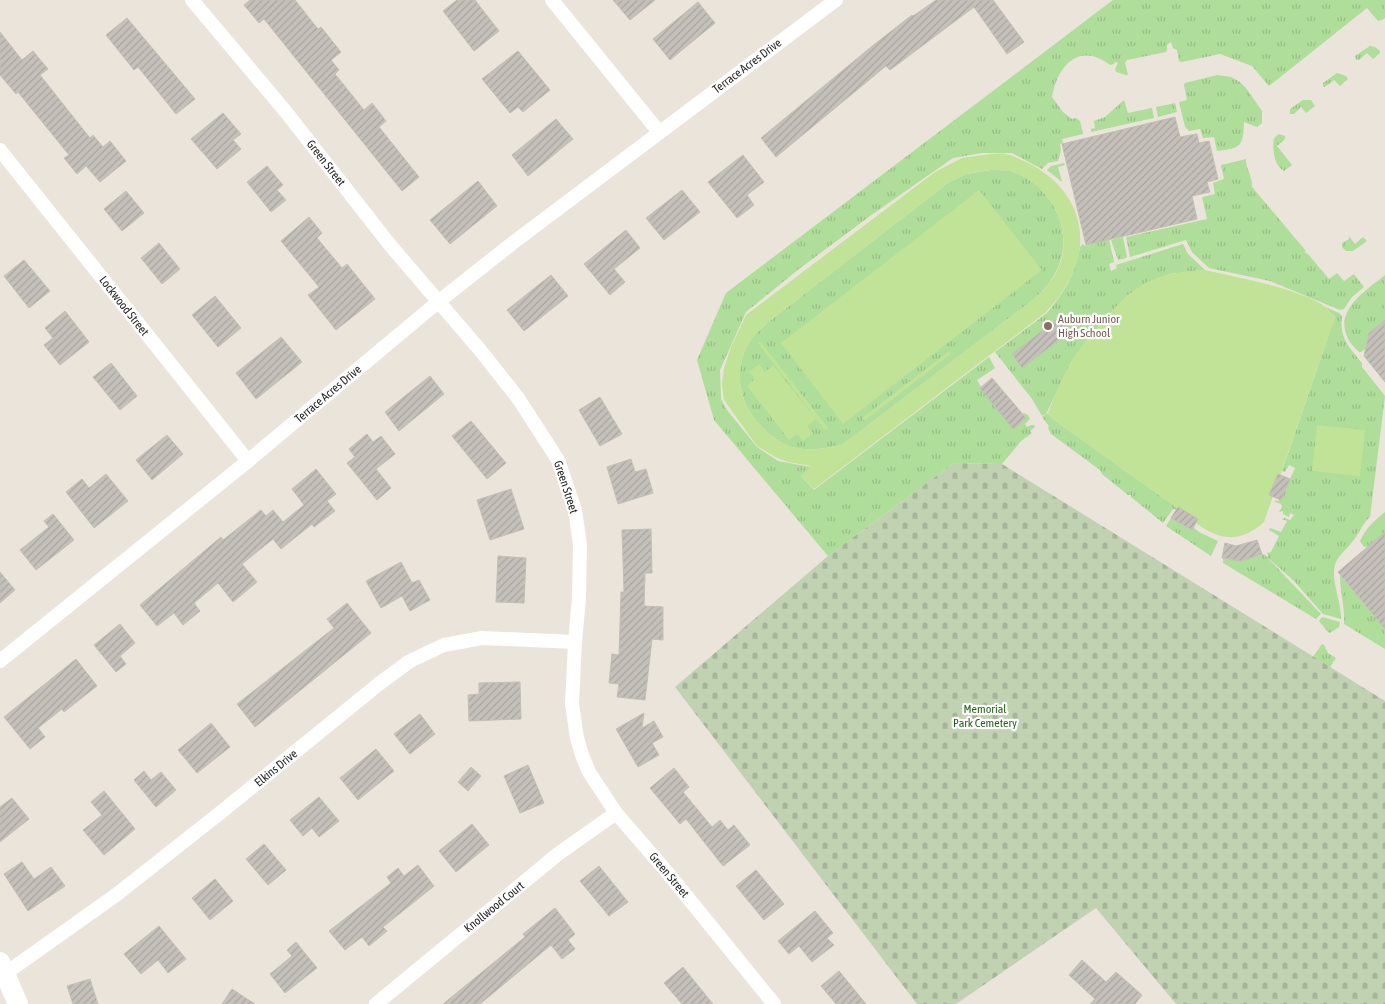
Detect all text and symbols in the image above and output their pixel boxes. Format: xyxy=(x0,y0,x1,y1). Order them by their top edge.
street label: Terrace Acres Drive xyxy=(710,36,784,96)
street label: Green Street xyxy=(304,137,349,189)
street label: Lockwood Street xyxy=(96,273,152,339)
place label: Auburn Junior High School xyxy=(1058,312,1120,340)
marker: Auburn Junior High School xyxy=(1042,320,1054,332)
street label: Terrace Acres Drive xyxy=(292,362,364,426)
street label: Green Street xyxy=(551,459,581,516)
park label: Memorial Park Cemetery xyxy=(953,702,1017,730)
street label: Elkins Drive xyxy=(252,747,300,789)
street label: Green Street xyxy=(646,850,692,901)
street label: Knollwood Court xyxy=(461,878,527,935)

